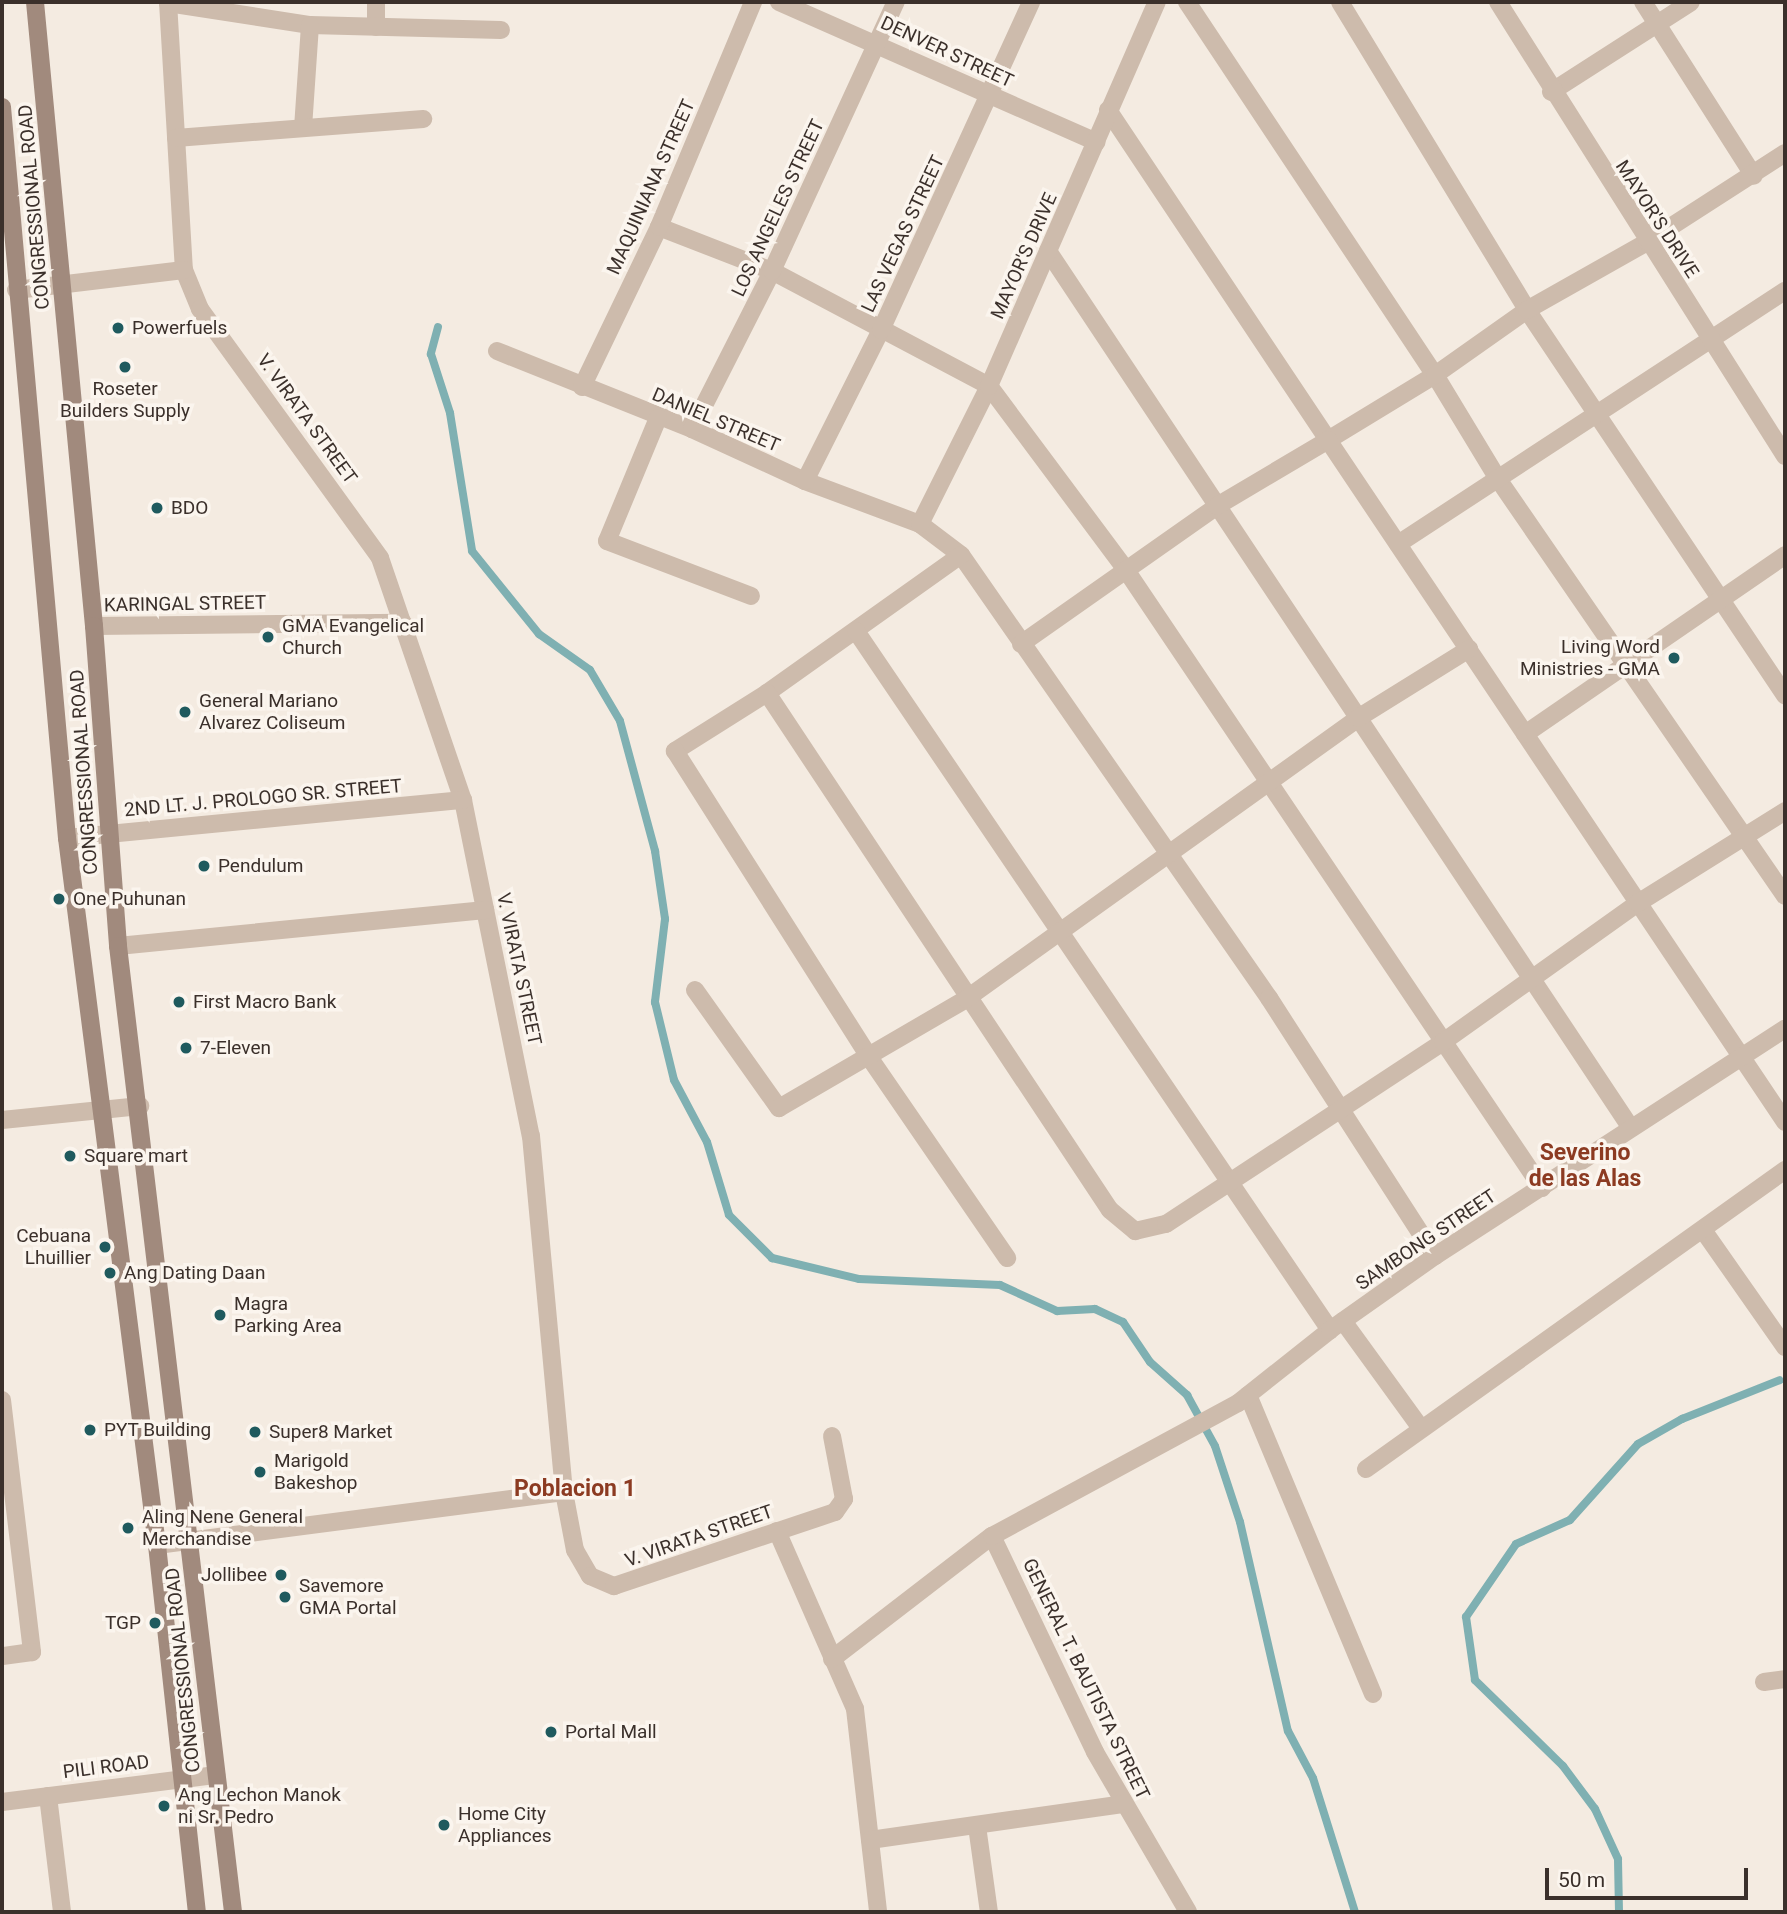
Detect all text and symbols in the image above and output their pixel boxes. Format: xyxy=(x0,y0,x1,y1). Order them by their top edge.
street label: DENVER STREET xyxy=(877,11,1017,93)
street label: MAQUINIANA STREET xyxy=(602,96,700,278)
street label: CONGRESSIONAL ROAD xyxy=(14,104,54,310)
street label: LOS ANGELES STREET xyxy=(727,116,829,300)
street label: LAS VEGAS STREET xyxy=(857,152,949,316)
street label: MAYOR'S DRIVE xyxy=(1610,156,1704,282)
street label: MAYOR'S DRIVE xyxy=(986,189,1062,323)
place label: Powerfuels xyxy=(132,317,227,339)
marker: Powerfuels xyxy=(110,320,126,336)
street label: V. VIRATA STREET xyxy=(252,350,362,488)
marker: Roseter Builders Supply xyxy=(117,359,133,375)
place label: Roseter Builders Supply xyxy=(60,378,190,422)
street label: DANIEL STREET xyxy=(649,383,783,457)
place label: BDO xyxy=(171,497,208,519)
marker: BDO xyxy=(149,500,165,516)
street label: KARINGAL STREET xyxy=(104,591,266,617)
place label: GMA Evangelical Church xyxy=(282,615,424,659)
marker: GMA Evangelical Church xyxy=(260,629,276,645)
place label: Living Word Ministries - GMA xyxy=(1520,636,1660,680)
marker: Living Word Ministries - GMA xyxy=(1666,650,1682,666)
street label: CONGRESSIONAL ROAD xyxy=(65,669,103,875)
place label: General Mariano Alvarez Coliseum xyxy=(199,690,345,734)
marker: General Mariano Alvarez Coliseum xyxy=(177,704,193,720)
street label: 2ND LT. J. PROLOGO SR. STREET xyxy=(123,774,403,822)
place label: Pendulum xyxy=(218,855,303,877)
marker: Pendulum xyxy=(196,858,212,874)
place label: One Puhunan xyxy=(73,888,186,910)
marker: One Puhunan xyxy=(51,891,67,907)
street label: V. VIRATA STREET xyxy=(492,891,546,1047)
place label: First Macro Bank xyxy=(193,991,336,1013)
marker: First Macro Bank xyxy=(171,994,187,1010)
place label: 7-Eleven xyxy=(200,1037,271,1059)
marker: 7-Eleven xyxy=(178,1040,194,1056)
district label: Severino de las Alas xyxy=(1529,1139,1641,1193)
place label: Square mart xyxy=(84,1145,188,1167)
marker: Square mart xyxy=(62,1148,78,1164)
street label: SAMBONG STREET xyxy=(1352,1185,1500,1295)
place label: Cebuana Lhuillier xyxy=(16,1225,91,1269)
marker: Cebuana Lhuillier xyxy=(97,1239,113,1255)
place label: Ang Dating Daan xyxy=(124,1262,265,1284)
marker: Ang Dating Daan xyxy=(102,1265,118,1281)
place label: Magra Parking Area xyxy=(234,1293,342,1337)
marker: Magra Parking Area xyxy=(212,1307,228,1323)
place label: PYT Building xyxy=(104,1419,212,1441)
place label: Super8 Market xyxy=(269,1421,392,1443)
marker: PYT Building xyxy=(82,1422,98,1438)
marker: Super8 Market xyxy=(247,1424,263,1440)
place label: Marigold Bakeshop xyxy=(274,1450,357,1494)
marker: Marigold Bakeshop xyxy=(252,1464,268,1480)
district label: Poblacion 1 xyxy=(514,1475,636,1503)
street label: V. VIRATA STREET xyxy=(622,1500,776,1572)
place label: Aling Nene General Merchandise xyxy=(142,1506,303,1550)
marker: Aling Nene General Merchandise xyxy=(120,1520,136,1536)
street label: GENERAL T. BAUTISTA STREET xyxy=(1018,1555,1154,1803)
place label: Jollibee xyxy=(201,1564,267,1586)
street label: CONGRESSIONAL ROAD xyxy=(161,1566,205,1774)
marker: Jollibee xyxy=(273,1567,289,1583)
place label: Savemore GMA Portal xyxy=(299,1575,397,1619)
marker: Savemore GMA Portal xyxy=(277,1589,293,1605)
place label: TGP xyxy=(105,1612,141,1634)
marker: TGP xyxy=(147,1615,163,1631)
place label: Portal Mall xyxy=(565,1721,657,1743)
marker: Portal Mall xyxy=(543,1724,559,1740)
street label: PILI ROAD xyxy=(62,1750,150,1784)
place label: Ang Lechon Manok ni Sr. Pedro xyxy=(178,1784,341,1828)
marker: Ang Lechon Manok ni Sr. Pedro xyxy=(156,1798,172,1814)
place label: Home City Appliances xyxy=(458,1803,552,1847)
marker: Home City Appliances xyxy=(436,1817,452,1833)
scale bar xyxy=(1549,1854,1752,1898)
text: 50 m xyxy=(1558,1868,1605,1892)

